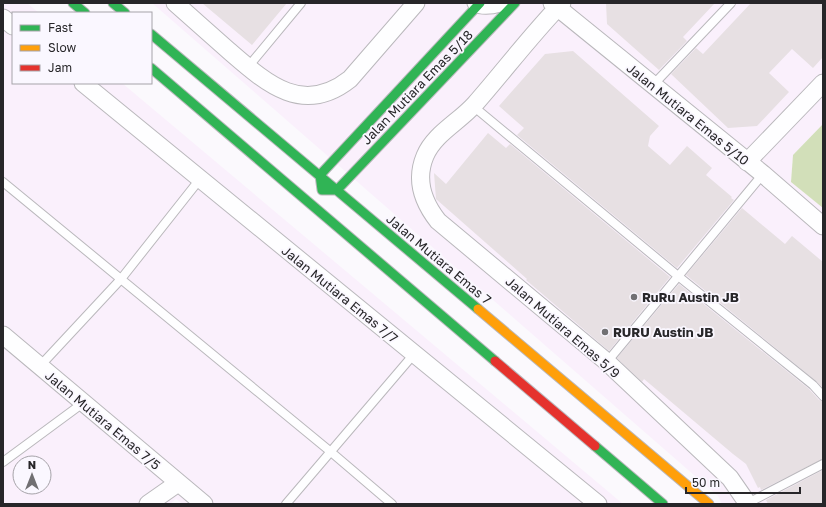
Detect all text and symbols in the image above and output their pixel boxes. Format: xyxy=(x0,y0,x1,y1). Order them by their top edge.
legend xyxy=(12,12,152,84)
text: Fast xyxy=(48,20,73,35)
street label: Jalan Mutiara Emas 5/18 xyxy=(358,26,476,148)
text: Slow xyxy=(48,40,76,55)
text: Jam xyxy=(48,60,72,75)
street label: Jalan Mutiara Emas 5/10 xyxy=(624,60,752,168)
street label: Jalan Mutiara Emas 7 xyxy=(383,211,495,308)
street label: Jalan Mutiara Emas 7/7 xyxy=(279,242,401,346)
street label: Jalan Mutiara Emas 5/9 xyxy=(502,273,624,381)
place label: RuRu Austin JB xyxy=(642,289,739,305)
marker: RuRu Austin JB xyxy=(629,292,639,302)
place label: RURU Austin JB xyxy=(613,324,713,340)
marker: RURU Austin JB xyxy=(600,327,610,337)
street label: Jalan Mutiara Emas 7/5 xyxy=(42,367,164,473)
north arrow xyxy=(12,455,52,495)
text: N xyxy=(28,458,36,471)
scale bar xyxy=(686,469,800,495)
text: 50 m xyxy=(692,475,720,490)

